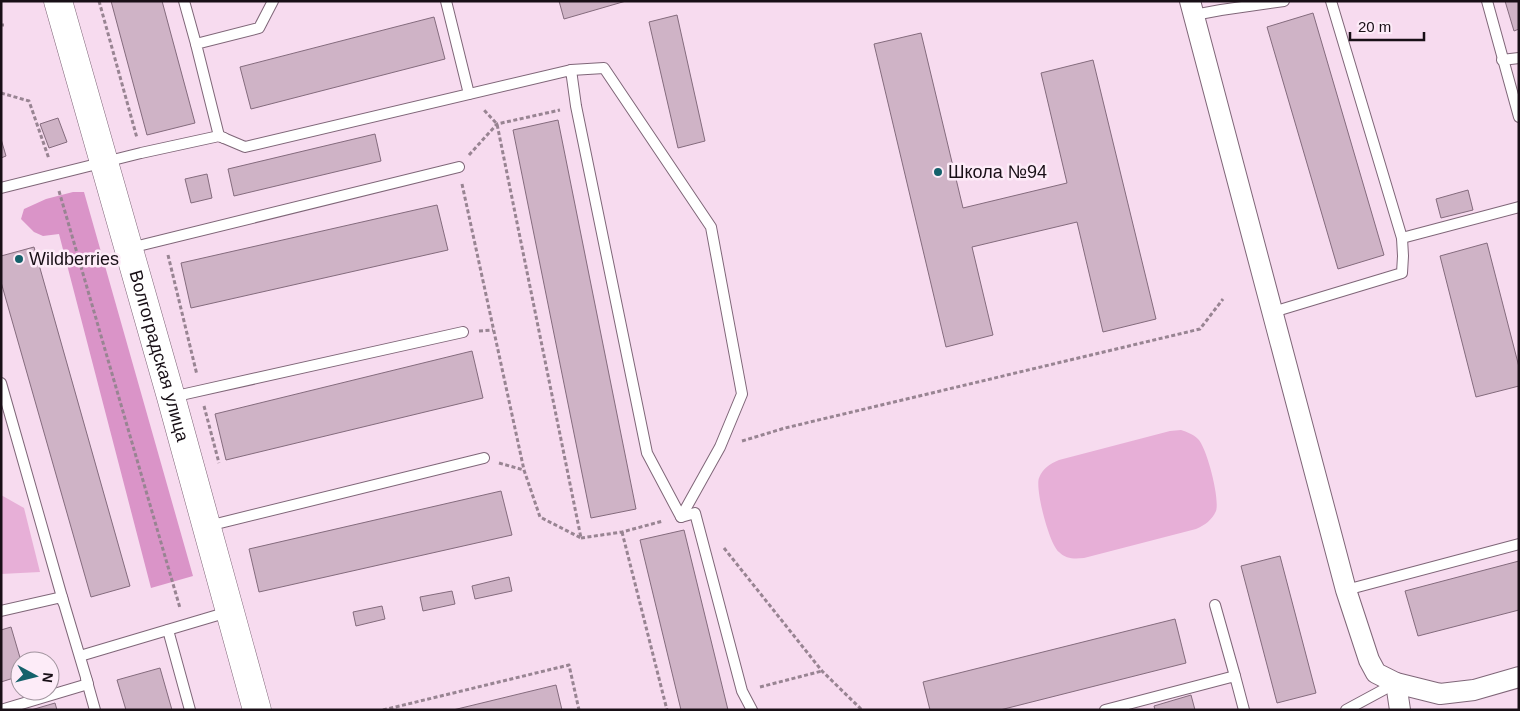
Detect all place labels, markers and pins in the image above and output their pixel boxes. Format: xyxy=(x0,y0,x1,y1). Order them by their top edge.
place label: Школа №94 xyxy=(948,162,1047,182)
marker: Школа №94 xyxy=(932,166,944,178)
place label: Wildberries xyxy=(29,249,119,269)
marker: Wildberries xyxy=(13,253,25,265)

